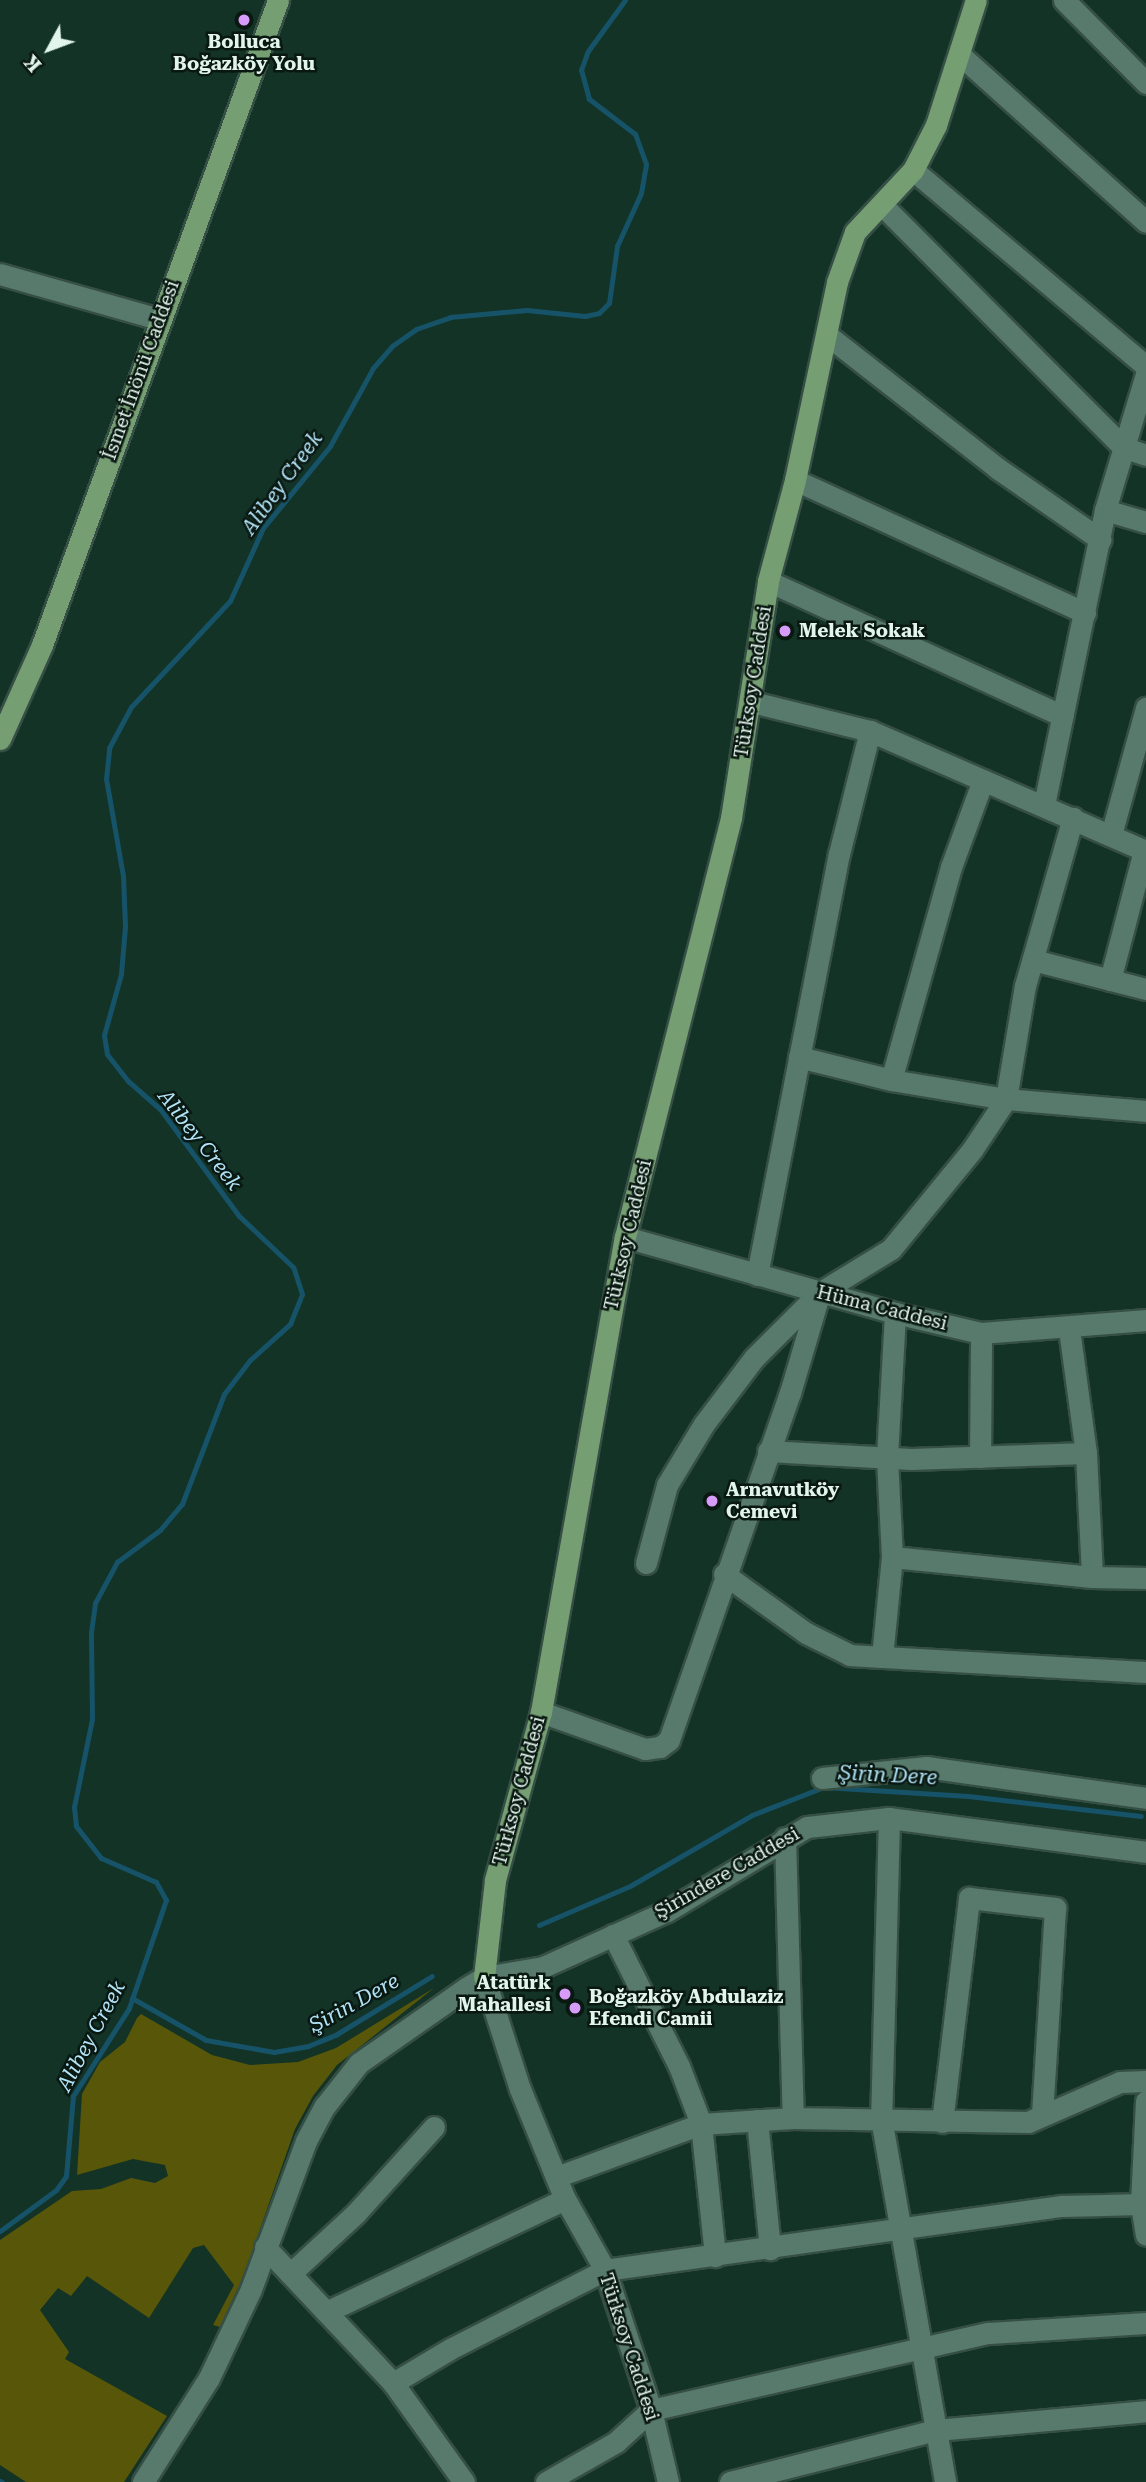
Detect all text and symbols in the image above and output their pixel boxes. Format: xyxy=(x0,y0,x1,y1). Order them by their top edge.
marker: Bolluca Boğazköy Yolu xyxy=(236,12,252,28)
north arrow xyxy=(14,14,84,84)
place label: Bolluca Boğazköy Yolu xyxy=(173,31,315,75)
text: K xyxy=(19,50,46,76)
street label: İsmet İnönü Caddesi xyxy=(98,277,184,463)
water label: Alibey Creek xyxy=(236,427,328,539)
street label: Türksoy Caddesi xyxy=(730,604,776,760)
place label: Melek Sokak xyxy=(799,620,925,642)
marker: Melek Sokak xyxy=(777,623,793,639)
water label: Alibey Creek xyxy=(153,1084,247,1196)
street label: Türksoy Caddesi xyxy=(600,1157,656,1313)
street label: Hüma Caddesi xyxy=(814,1281,950,1335)
place label: Arnavutköy Cemevi xyxy=(726,1479,839,1523)
marker: Arnavutköy Cemevi xyxy=(704,1493,720,1509)
street label: Türksoy Caddesi xyxy=(488,1714,550,1868)
water label: Şirin Dere xyxy=(838,1760,938,1790)
street label: Şirindere Caddesi xyxy=(651,1822,803,1924)
water label: Şirin Dere xyxy=(305,1968,403,2038)
place label: Atatürk Mahallesi xyxy=(458,1972,551,2016)
water label: Alibey Creek xyxy=(51,1977,131,2095)
marker: Atatürk Mahallesi xyxy=(557,1986,573,2002)
place label: Boğazköy Abdulaziz Efendi Camii xyxy=(589,1986,783,2030)
marker: Boğazköy Abdulaziz Efendi Camii xyxy=(567,2000,583,2016)
street label: Türksoy Caddesi xyxy=(594,2270,664,2424)

